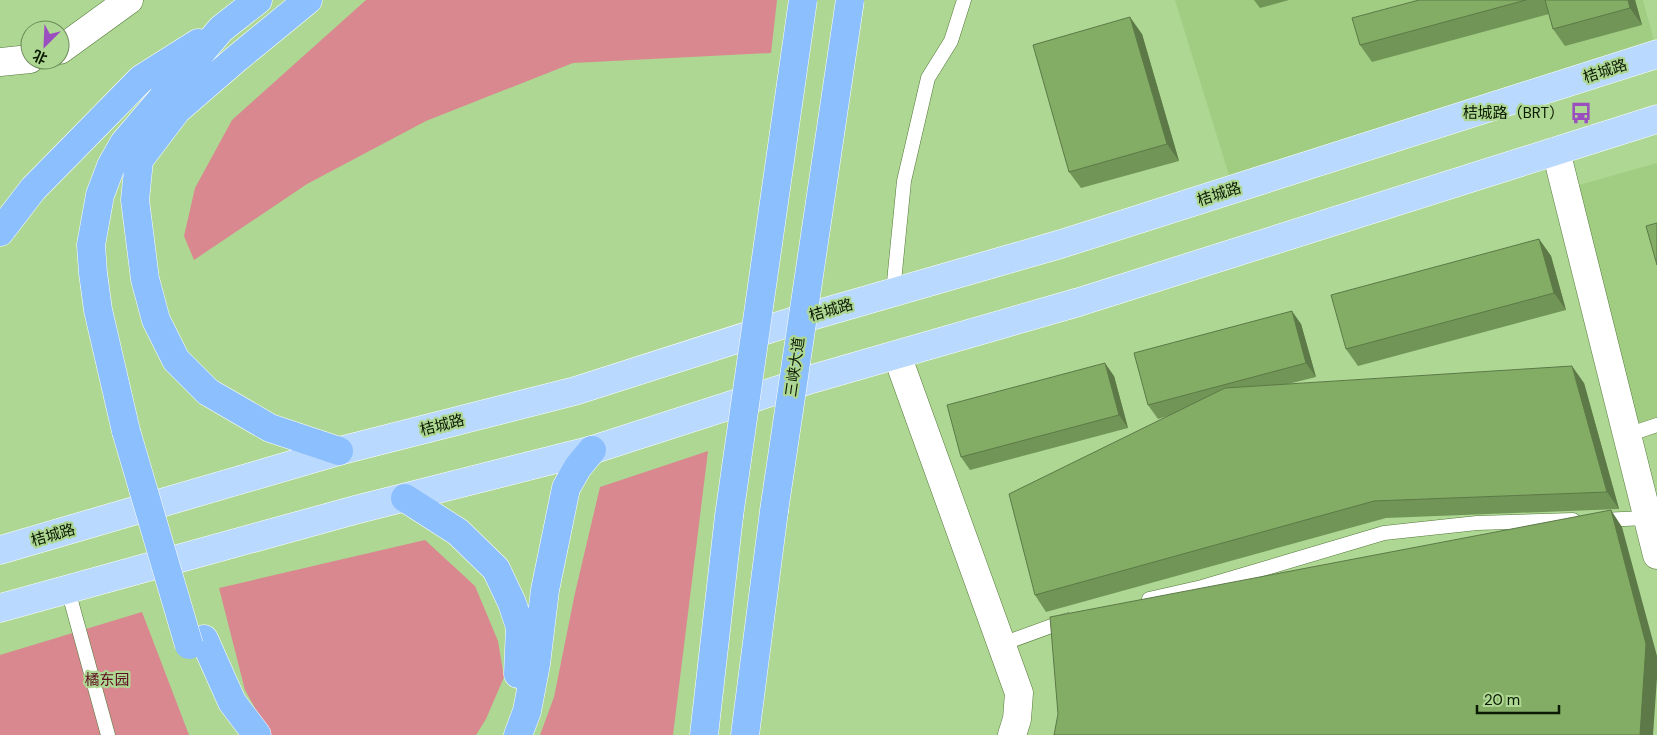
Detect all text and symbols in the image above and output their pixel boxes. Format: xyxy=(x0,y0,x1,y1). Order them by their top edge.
north arrow xyxy=(20,20,70,70)
text: 北 xyxy=(30,46,50,68)
street label: 桔城路 xyxy=(1581,55,1629,87)
bus stop icon: 桔城路（BRT） xyxy=(1568,100,1594,126)
place label: 桔城路（BRT） xyxy=(1463,103,1564,123)
street label: 桔城路 xyxy=(1195,178,1243,210)
street label: 桔城路 xyxy=(807,294,855,326)
street label: 三峡大道 xyxy=(781,336,809,398)
street label: 桔城路 xyxy=(418,410,466,440)
street label: 桔城路 xyxy=(29,519,77,551)
park label: 橘东园 xyxy=(84,670,130,690)
scale bar xyxy=(1477,682,1560,714)
text: 20 m xyxy=(1484,690,1520,710)

